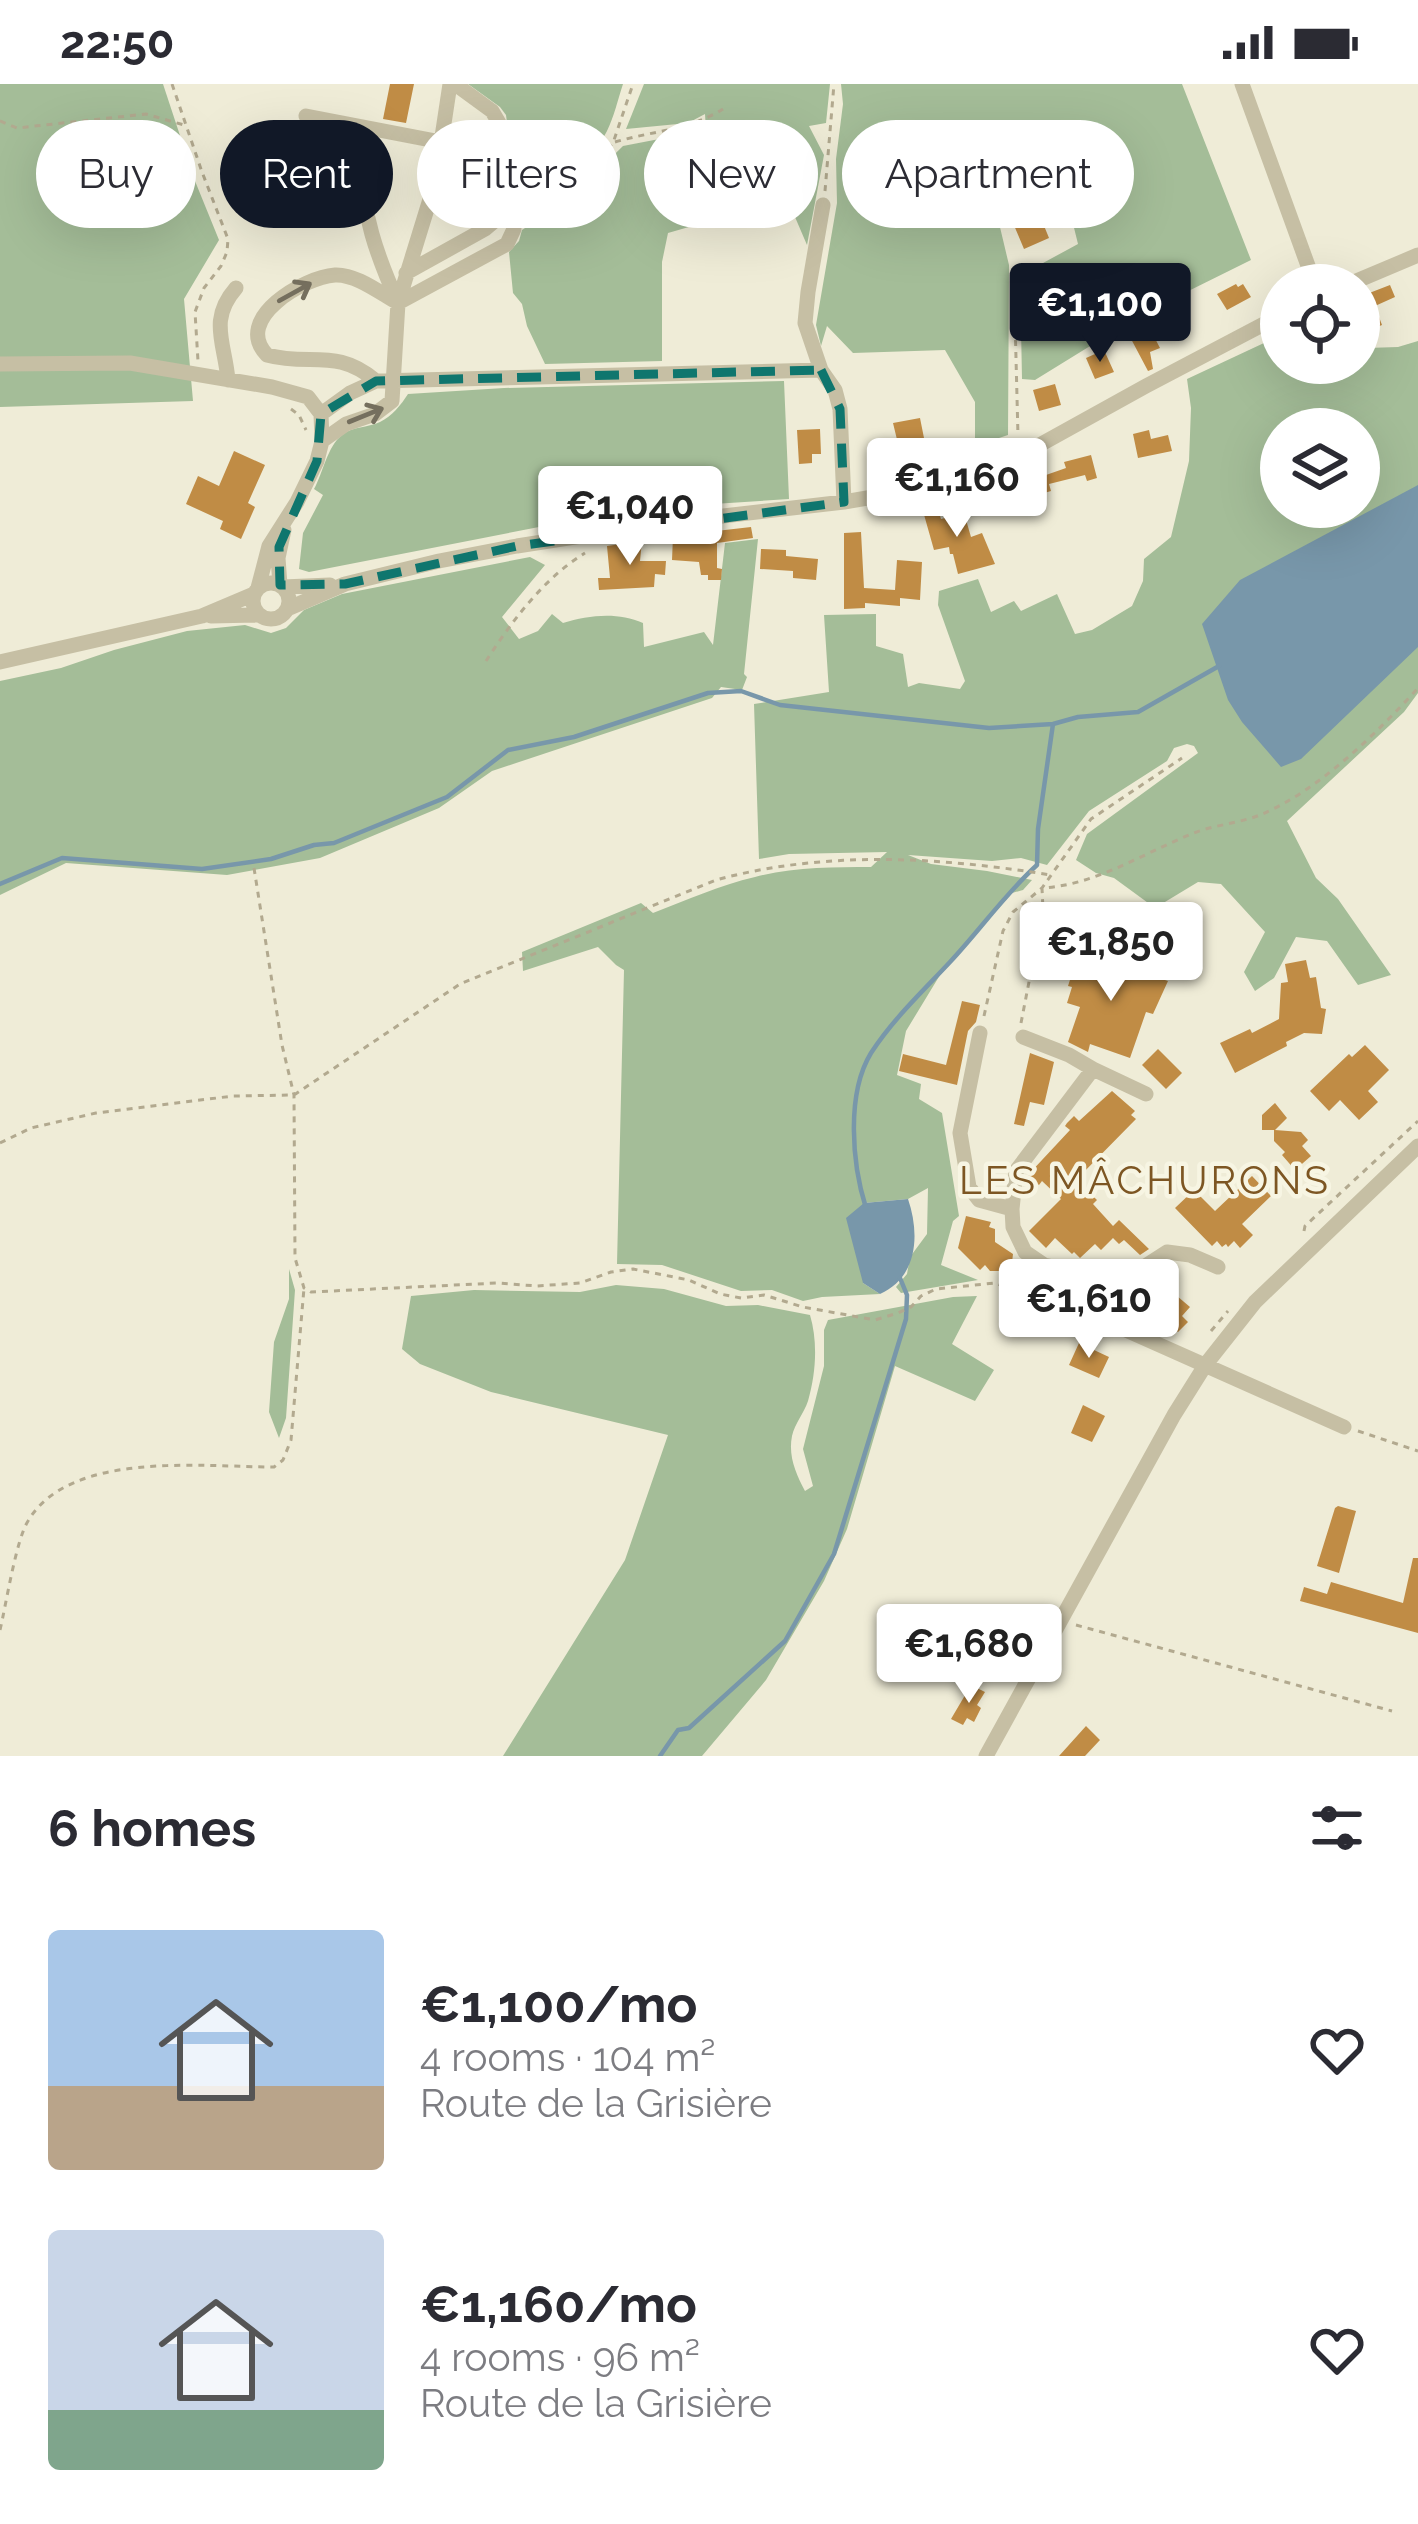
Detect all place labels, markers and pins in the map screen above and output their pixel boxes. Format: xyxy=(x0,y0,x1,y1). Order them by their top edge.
pin: €1,100 xyxy=(1002,263,1198,365)
pin: €1,160 xyxy=(859,438,1055,540)
pin: €1,040 xyxy=(532,466,728,568)
pin: €1,850 xyxy=(1013,902,1209,1004)
pin: €1,610 xyxy=(991,1259,1187,1361)
pin: €1,680 xyxy=(871,1604,1067,1706)

